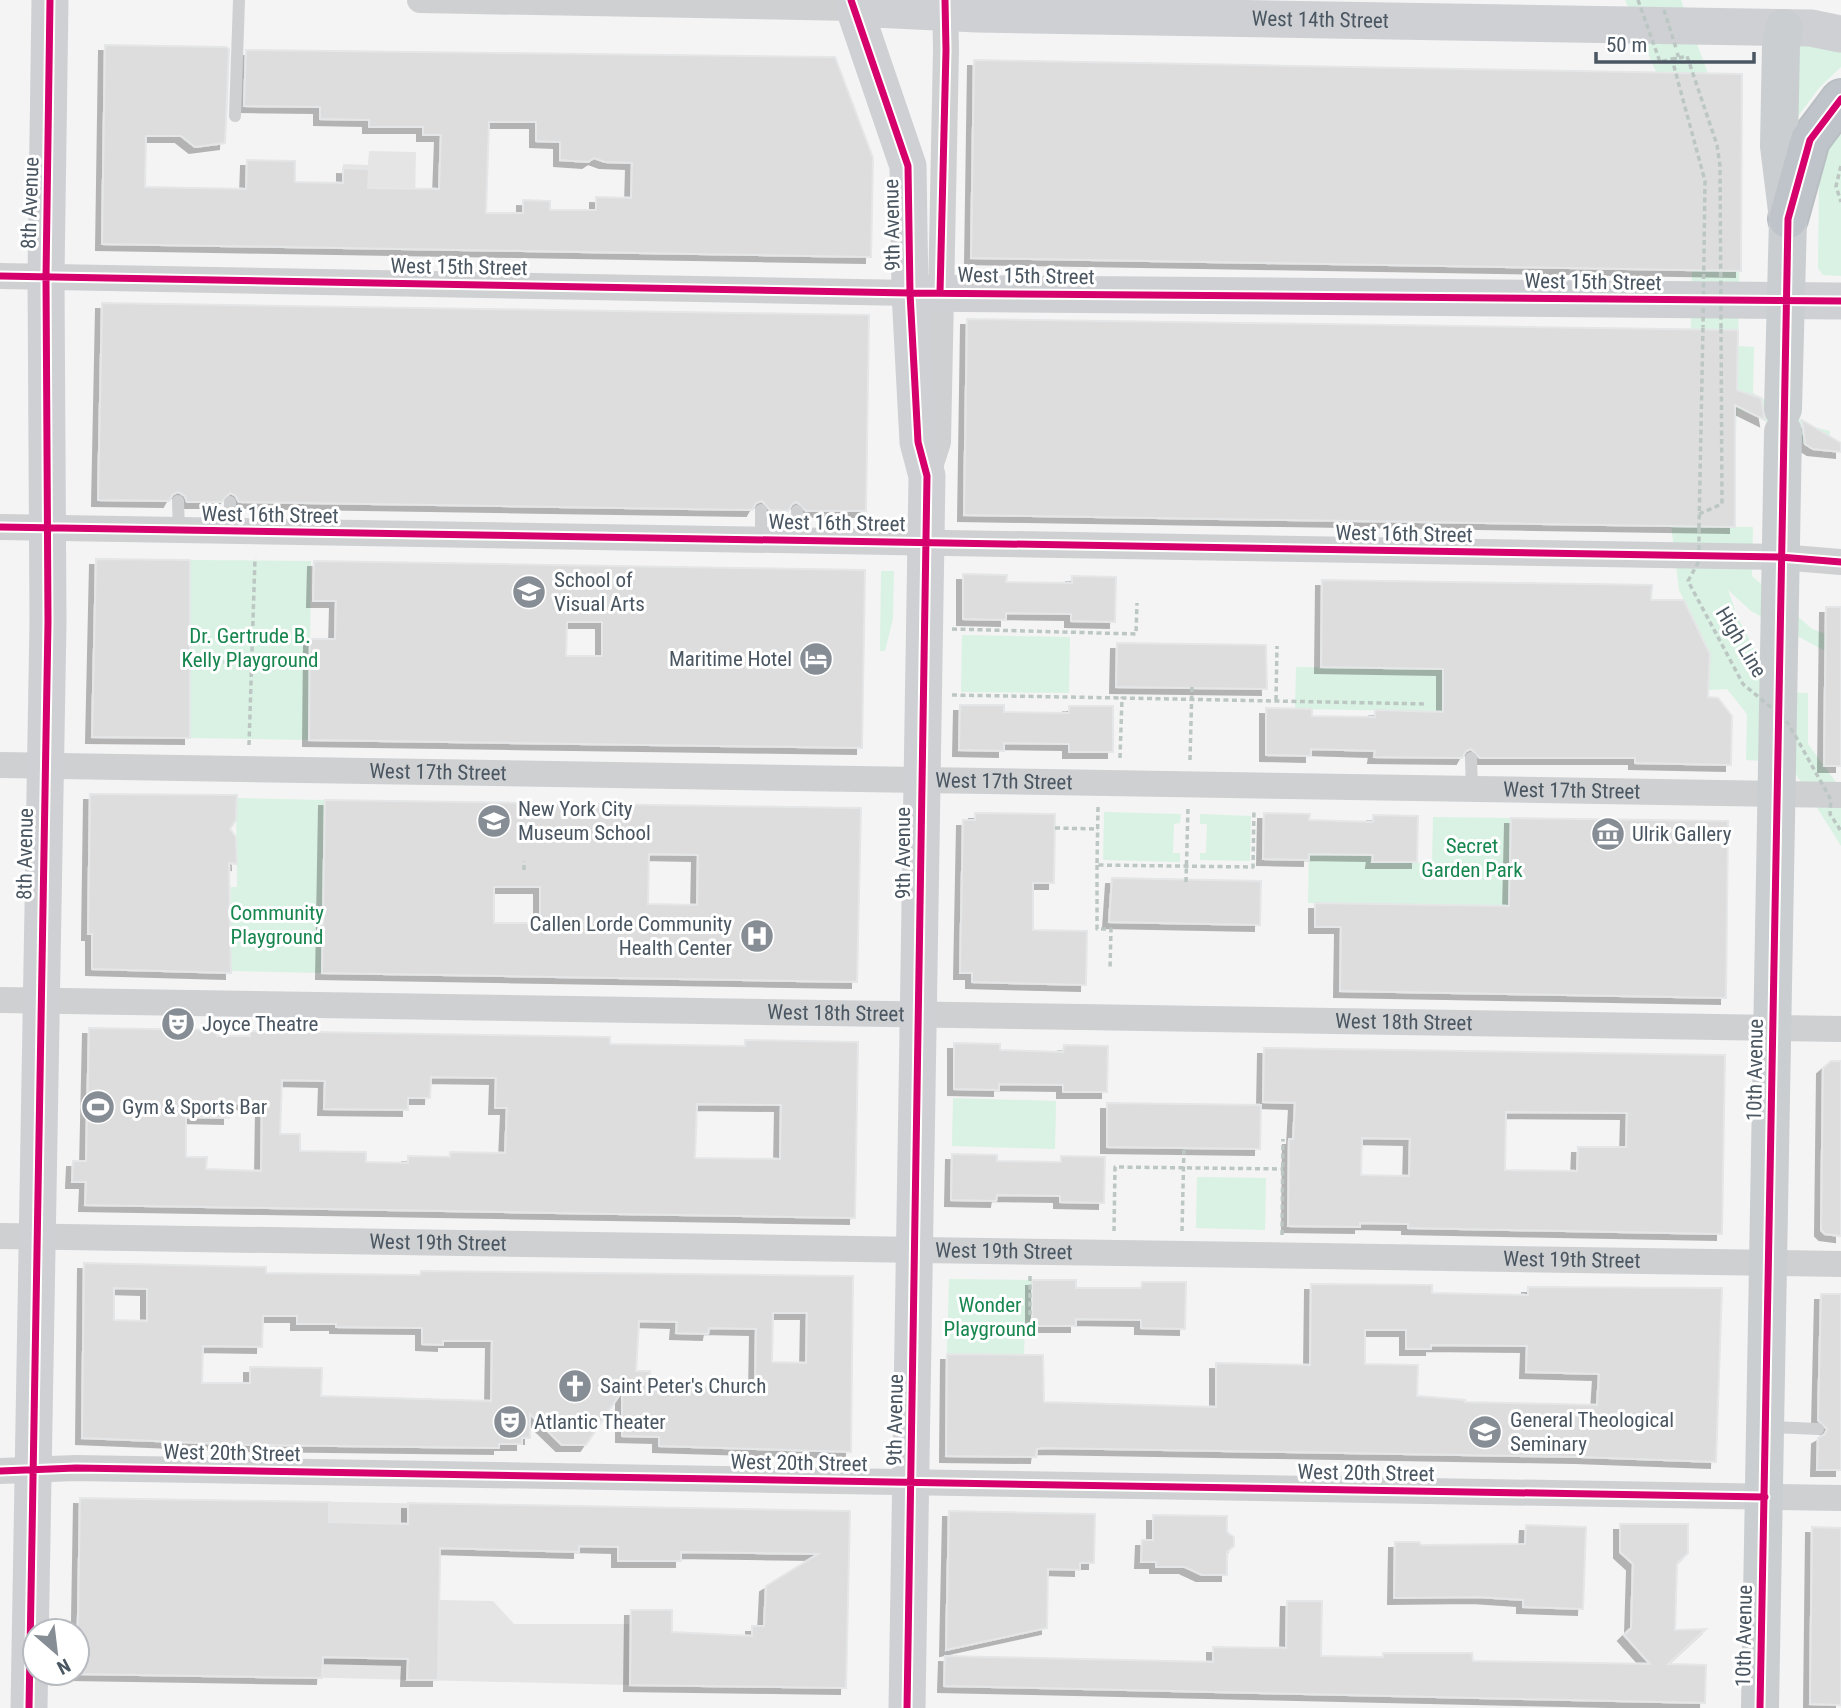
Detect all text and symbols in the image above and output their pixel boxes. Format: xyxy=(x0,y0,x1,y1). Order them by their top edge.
street label: West 14th Street xyxy=(1251,7,1389,33)
scale bar xyxy=(1596,21,1754,65)
text: 50 m xyxy=(1606,33,1647,57)
street label: 8th Avenue xyxy=(16,156,44,249)
street label: 9th Avenue xyxy=(879,179,905,271)
street label: West 15th Street xyxy=(390,254,528,280)
street label: West 15th Street xyxy=(957,263,1095,289)
street label: West 15th Street xyxy=(1524,269,1662,295)
street label: West 16th Street xyxy=(201,502,339,528)
street label: West 16th Street xyxy=(768,510,906,536)
street label: West 16th Street xyxy=(1335,521,1473,547)
place label: School of Visual Arts xyxy=(554,568,645,616)
school or university icon: School of Visual Arts xyxy=(510,573,548,611)
street label: High Line xyxy=(1711,602,1771,682)
park label: Dr. Gertrude B. Kelly Playground xyxy=(181,624,319,672)
hotel icon: Maritime Hotel xyxy=(797,640,835,678)
place label: Maritime Hotel xyxy=(669,647,792,671)
street label: West 17th Street xyxy=(369,759,507,785)
street label: West 17th Street xyxy=(935,768,1073,794)
street label: West 17th Street xyxy=(1503,777,1641,804)
place label: New York City Museum School xyxy=(518,797,651,845)
school or university icon: New York City Museum School xyxy=(475,802,513,840)
street label: 9th Avenue xyxy=(891,807,915,899)
street label: 8th Avenue xyxy=(12,808,38,900)
museum icon: Ulrik Gallery xyxy=(1589,815,1627,853)
place label: Ulrik Gallery xyxy=(1632,822,1732,846)
park label: Secret Garden Park xyxy=(1421,834,1523,882)
park label: Community Playground xyxy=(230,901,324,949)
place label: Callen Lorde Community Health Center xyxy=(530,912,732,960)
hospital icon: Callen Lorde Community Health Center xyxy=(738,917,776,955)
street label: West 18th Street xyxy=(767,1000,905,1026)
theatre icon: Joyce Theatre xyxy=(159,1005,197,1043)
street label: West 18th Street xyxy=(1335,1009,1473,1035)
place label: Joyce Theatre xyxy=(202,1012,318,1036)
street label: 10th Avenue xyxy=(1742,1018,1768,1121)
sports icon: Gym & Sports Bar xyxy=(79,1088,117,1126)
place label: Gym & Sports Bar xyxy=(122,1095,267,1119)
street label: West 19th Street xyxy=(369,1230,507,1256)
street label: West 19th Street xyxy=(935,1238,1073,1264)
street label: West 19th Street xyxy=(1503,1247,1641,1273)
park label: Wonder Playground xyxy=(944,1293,1036,1341)
church icon: Saint Peter's Church xyxy=(556,1367,594,1405)
place label: Saint Peter's Church xyxy=(600,1374,766,1398)
street label: 9th Avenue xyxy=(882,1374,908,1466)
theatre icon: Atlantic Theater xyxy=(491,1403,529,1441)
place label: General Theological Seminary xyxy=(1510,1408,1674,1456)
place label: Atlantic Theater xyxy=(534,1410,666,1434)
school or university icon: General Theological Seminary xyxy=(1466,1413,1504,1451)
street label: West 20th Street xyxy=(163,1440,301,1466)
street label: West 20th Street xyxy=(730,1450,868,1476)
street label: West 20th Street xyxy=(1297,1460,1435,1486)
street label: 10th Avenue xyxy=(1731,1584,1757,1687)
north arrow xyxy=(21,1617,91,1687)
text: N xyxy=(53,1654,74,1679)

